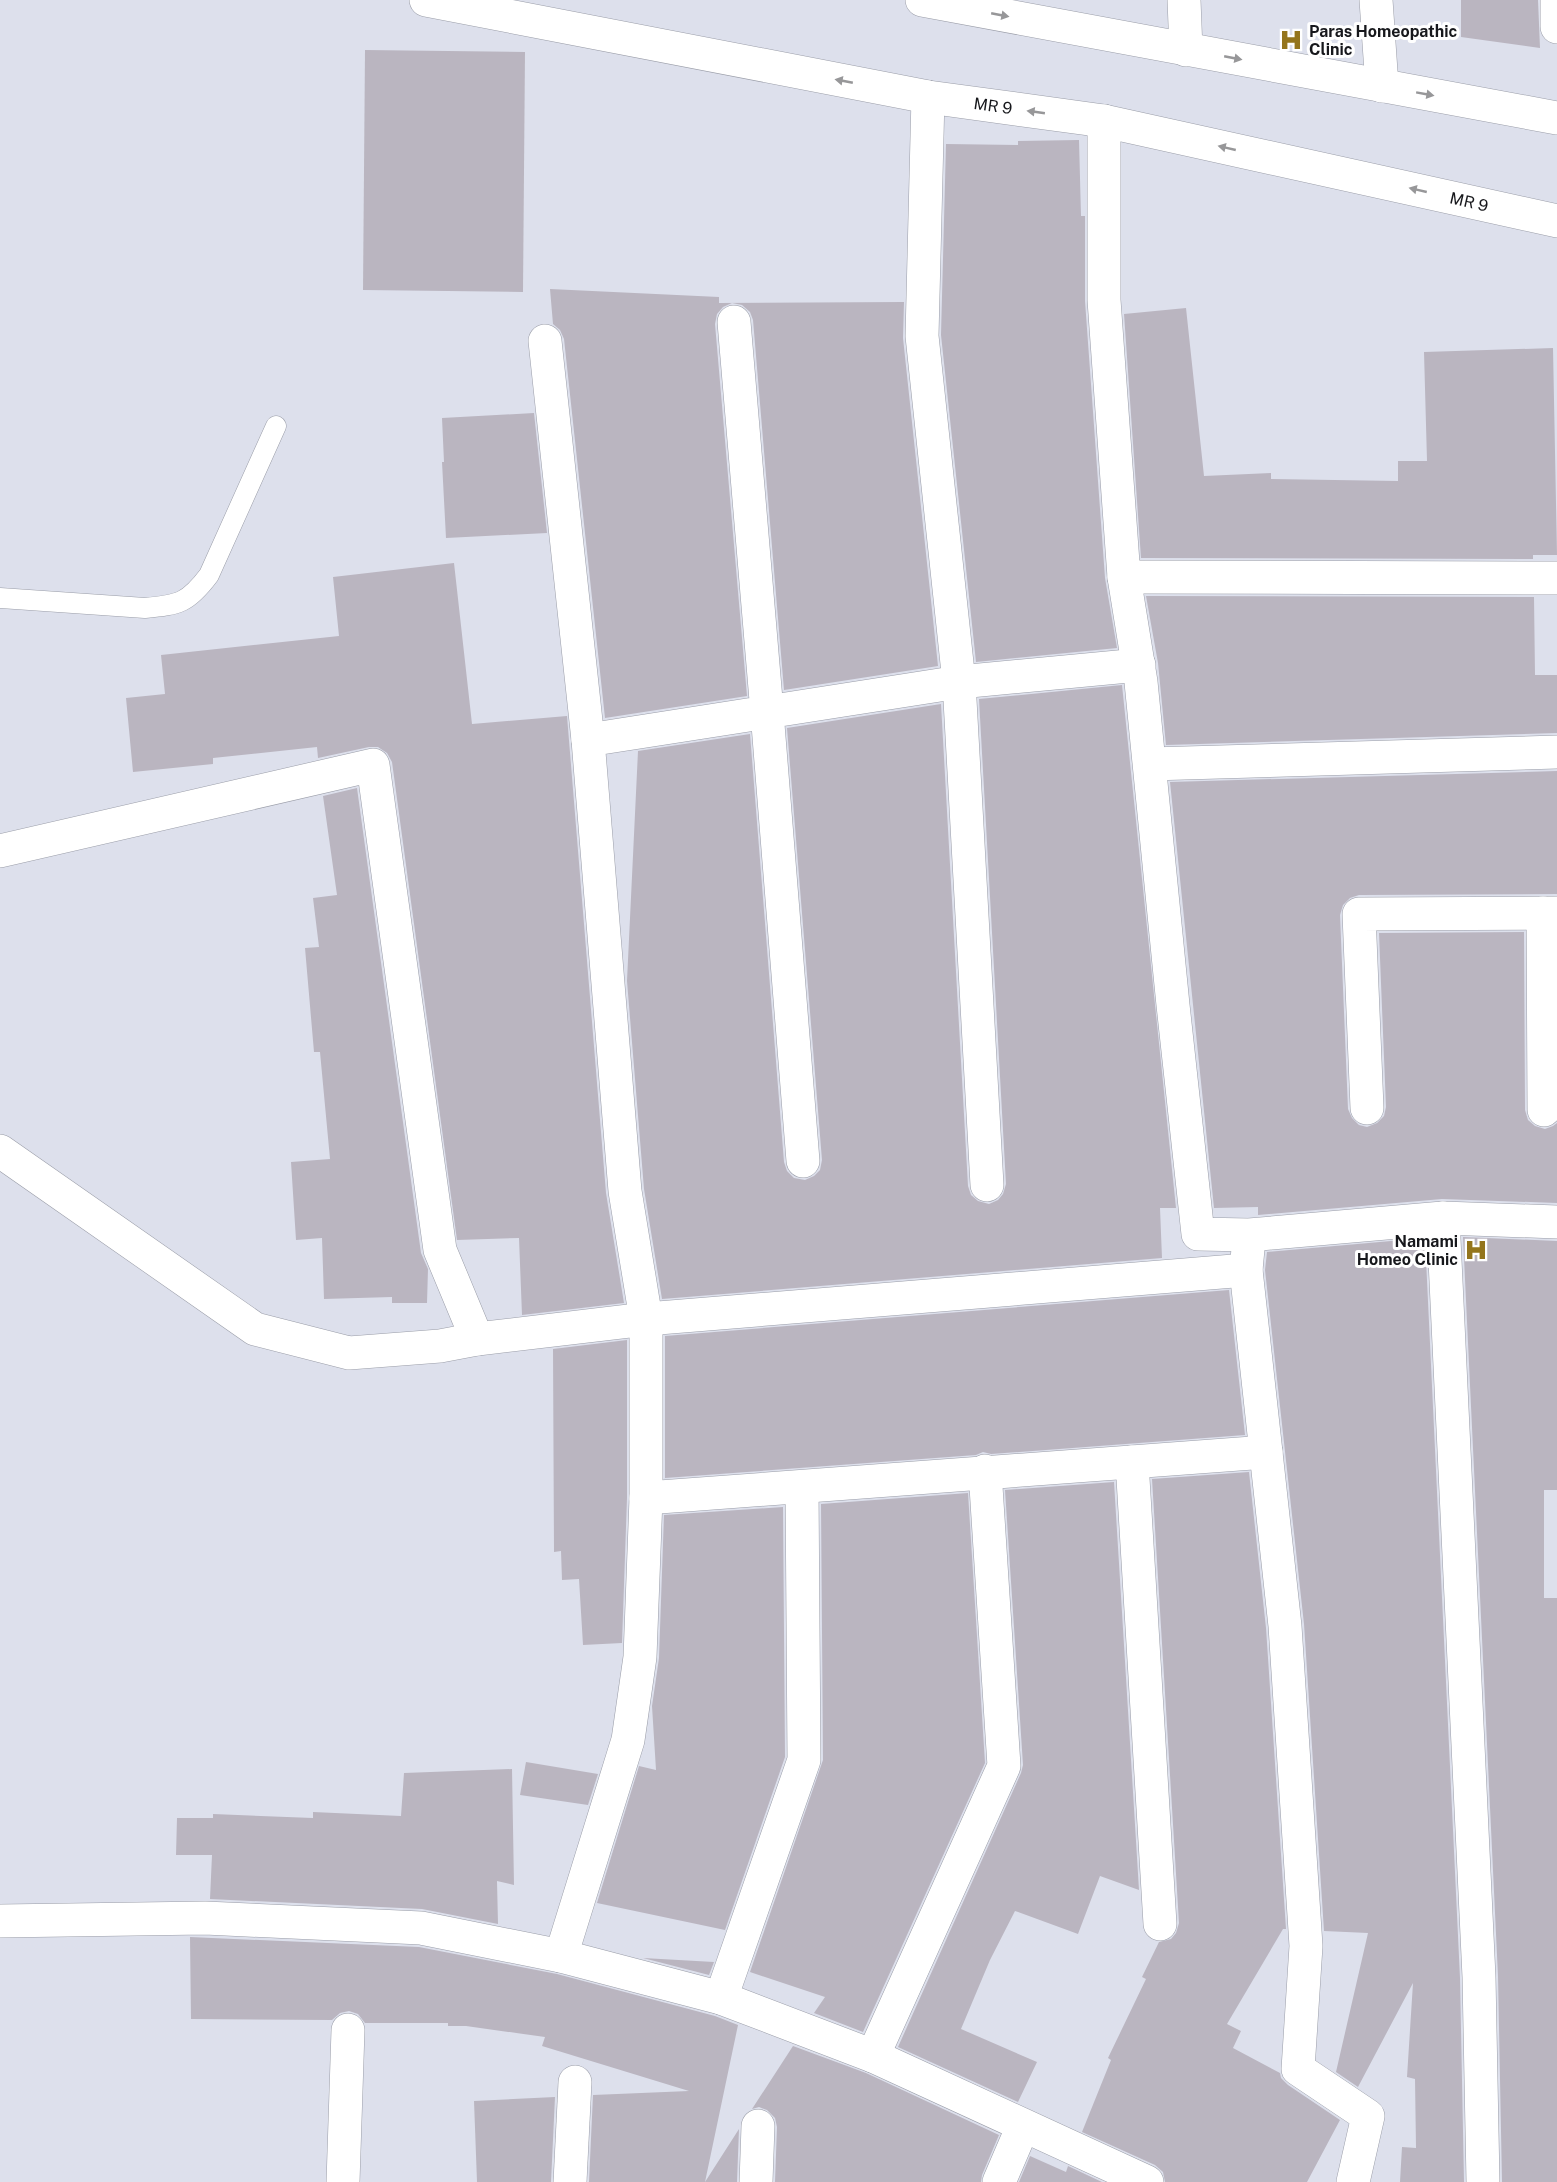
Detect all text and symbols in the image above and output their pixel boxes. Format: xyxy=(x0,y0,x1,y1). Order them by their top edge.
one-way arrow xyxy=(991,11,1010,20)
place label: Paras Homeopathic Clinic xyxy=(1309,22,1458,59)
hospital icon: Paras Homeopathic Clinic xyxy=(1278,27,1304,53)
one-way arrow xyxy=(1224,54,1243,63)
one-way arrow xyxy=(834,76,853,85)
one-way arrow xyxy=(1415,90,1434,99)
street label: MR 9 xyxy=(972,94,1014,118)
one-way arrow xyxy=(1026,107,1045,116)
one-way arrow xyxy=(1218,143,1237,152)
one-way arrow xyxy=(1409,185,1427,195)
street label: MR 9 xyxy=(1448,188,1490,216)
place label: Namami Homeo Clinic xyxy=(1357,1232,1458,1269)
hospital icon: Namami Homeo Clinic xyxy=(1463,1237,1489,1263)

